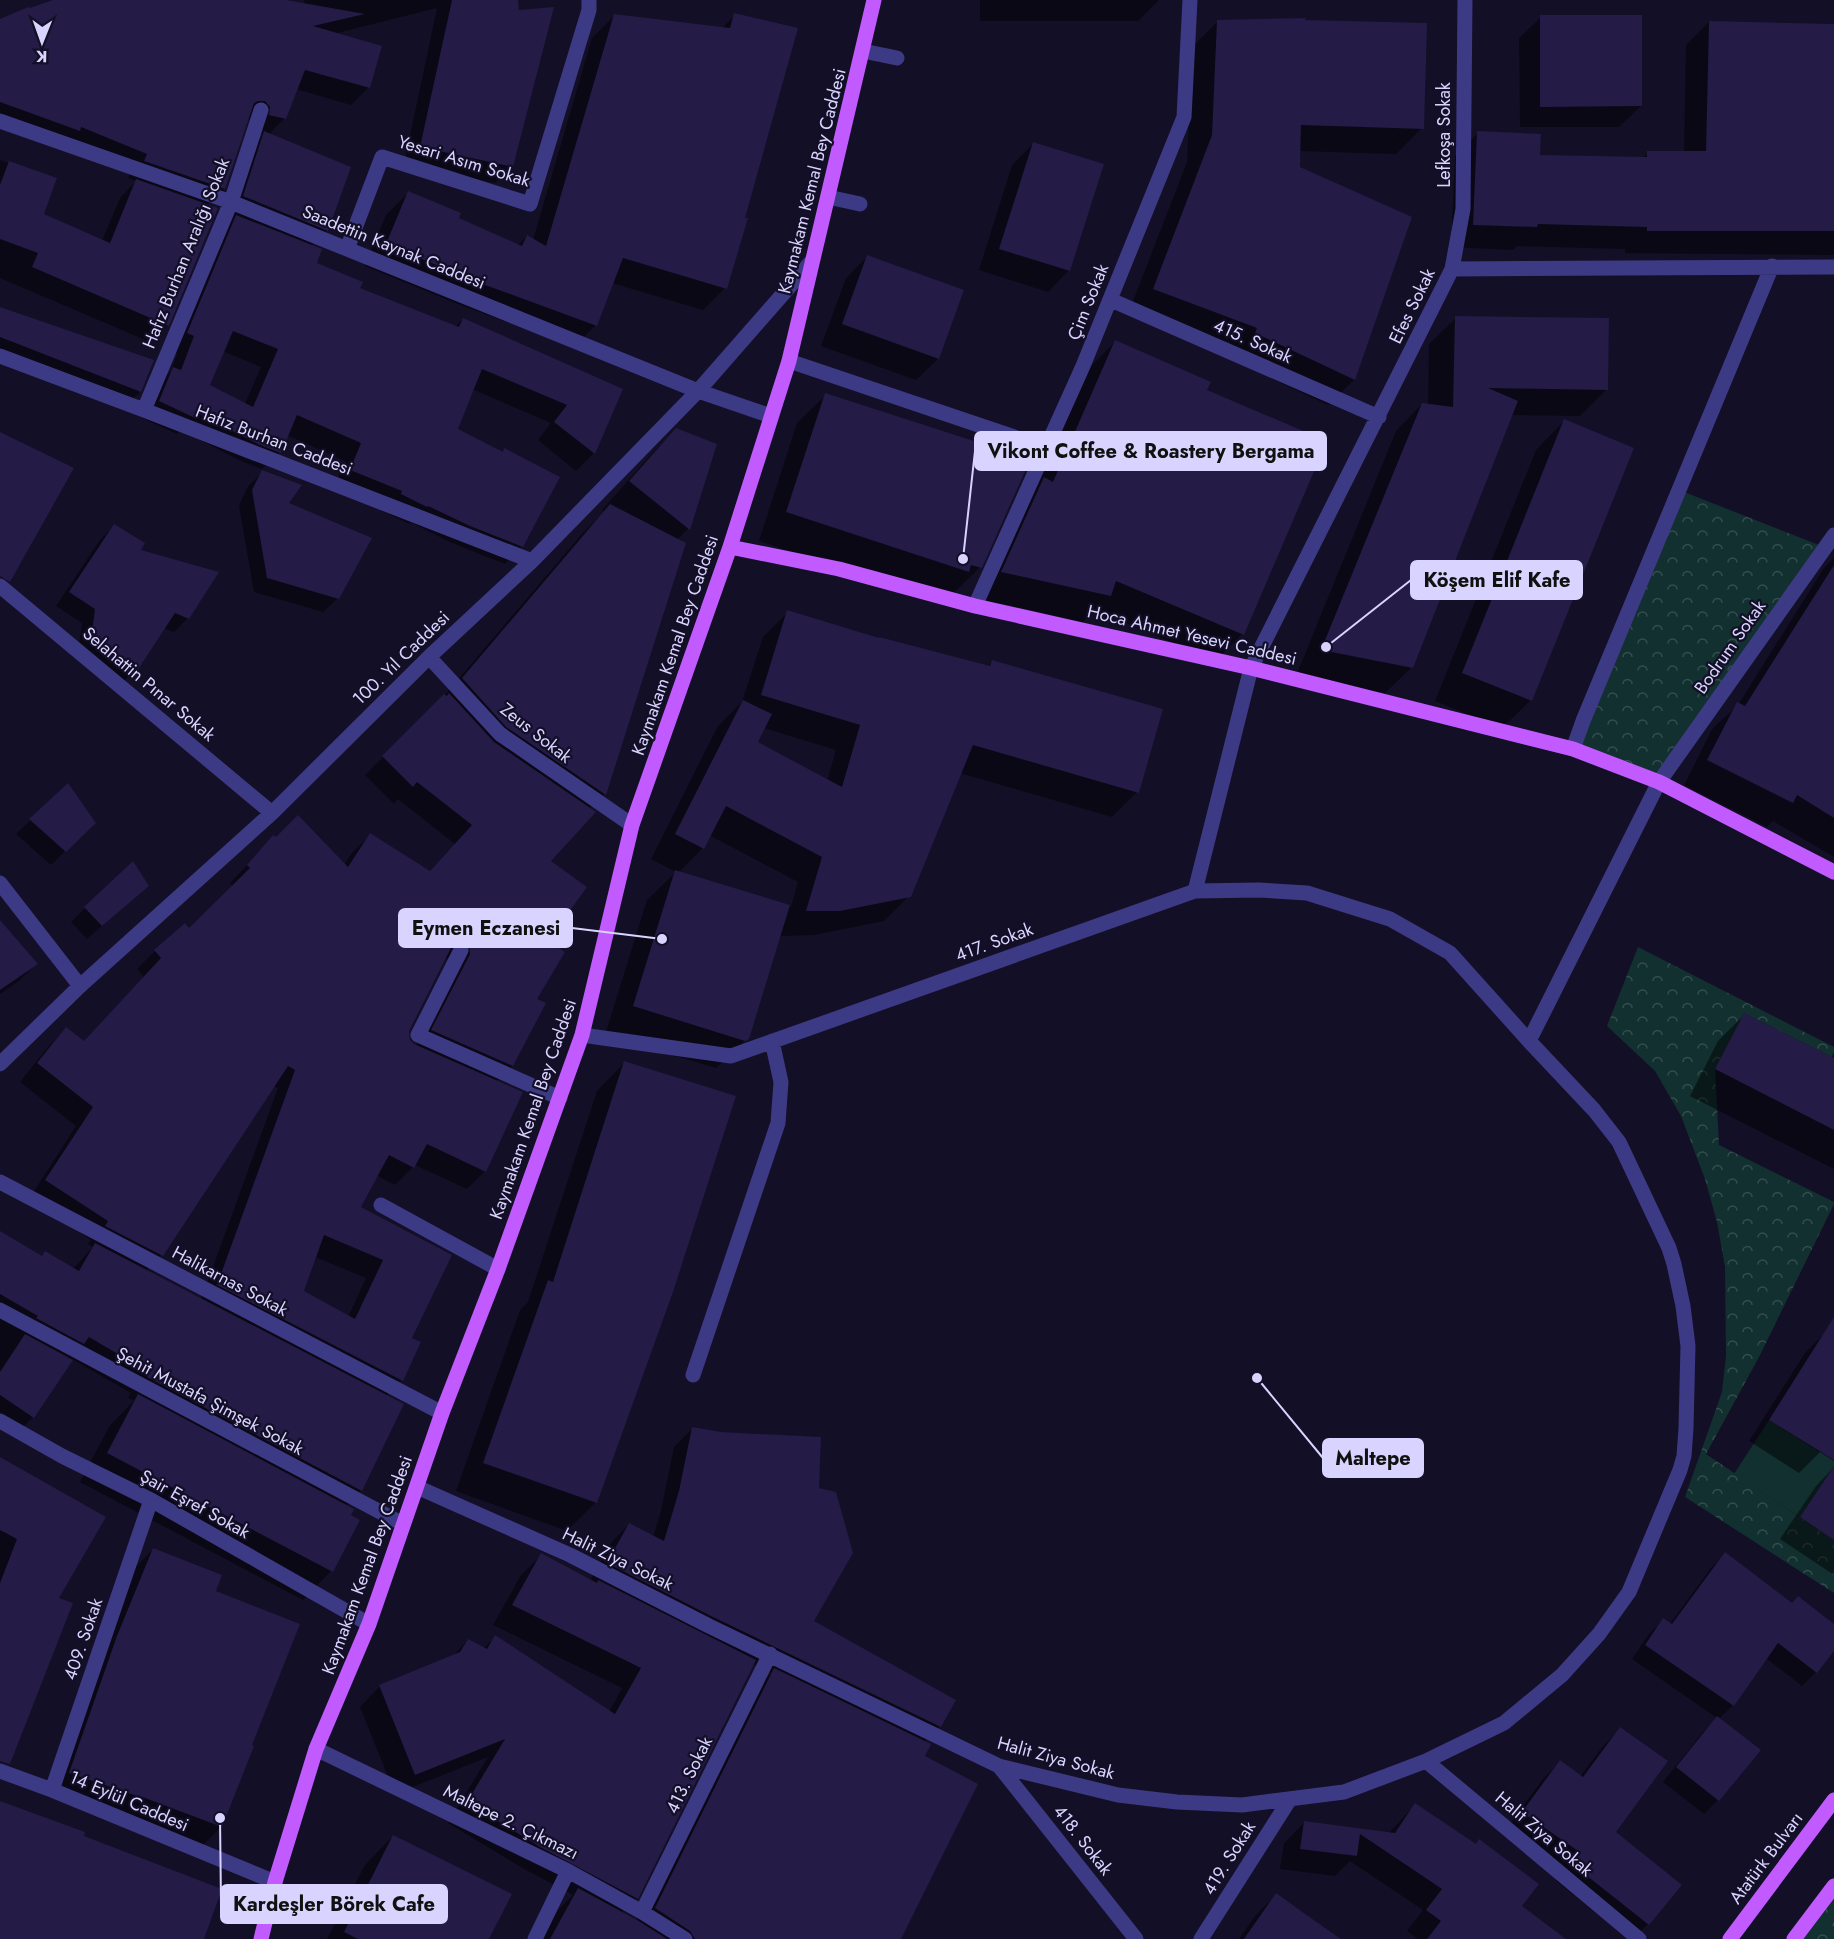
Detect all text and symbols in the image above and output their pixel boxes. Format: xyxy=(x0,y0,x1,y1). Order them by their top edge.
north arrow xyxy=(12,12,72,72)
text: K xyxy=(35,45,48,68)
street label: Kaymakam Kemal Bey Caddesi xyxy=(771,65,853,297)
street label: Lefkoşa Sokak xyxy=(1431,82,1457,188)
street label: Yesari Asım Sokak xyxy=(395,129,533,194)
street label: Hafız Burhan Aralığı Sokak xyxy=(136,154,236,352)
street label: Saadettin Kaynak Caddesi xyxy=(298,198,490,296)
street label: Çim Sokak xyxy=(1061,260,1115,344)
street label: Efes Sokak xyxy=(1383,264,1442,348)
street label: 415. Sokak xyxy=(1209,312,1297,370)
street label: Hafız Burhan Caddesi xyxy=(192,398,356,482)
callout: Vikont Coffee & Roastery Bergama xyxy=(975,432,1326,470)
text: Vikont Coffee & Roastery Bergama xyxy=(986,437,1315,466)
street label: Kaymakam Kemal Bey Caddesi xyxy=(625,531,725,759)
callout: Köşem Elif Kafe xyxy=(1411,561,1582,599)
text: Köşem Elif Kafe xyxy=(1423,566,1571,595)
street label: Bodrum Sokak xyxy=(1688,595,1772,699)
street label: Hoca Ahmet Yesevi Caddesi xyxy=(1085,598,1299,672)
street label: 100. Yıl Caddesi xyxy=(347,605,455,711)
street label: Selahattin Pınar Sokak xyxy=(77,621,221,747)
street label: Zeus Sokak xyxy=(495,697,577,769)
callout: Eymen Eczanesi xyxy=(399,909,572,947)
text: Eymen Eczanesi xyxy=(412,914,560,943)
street label: 417. Sokak xyxy=(951,916,1037,968)
street label: Kaymakam Kemal Bey Caddesi xyxy=(483,995,583,1223)
street label: Halikarnas Sokak xyxy=(167,1239,293,1323)
street label: Şehit Mustafa Şimşek Sokak xyxy=(112,1340,308,1462)
callout: Maltepe xyxy=(1323,1439,1423,1477)
text: Maltepe xyxy=(1335,1444,1411,1473)
street label: Kaymakam Kemal Bey Caddesi xyxy=(315,1452,419,1678)
street label: Şair Eşref Sokak xyxy=(135,1463,255,1545)
street label: Halit Ziya Sokak xyxy=(558,1521,678,1597)
street label: 409. Sokak xyxy=(57,1594,109,1684)
street label: Halit Ziya Sokak xyxy=(994,1730,1118,1786)
street label: 413. Sokak xyxy=(659,1732,719,1818)
street label: 14 Eylül Caddesi xyxy=(65,1764,193,1838)
street label: Maltepe 2. Çıkmazı xyxy=(439,1778,583,1866)
street label: Halit Ziya Sokak xyxy=(1489,1785,1599,1883)
street label: 418. Sokak xyxy=(1047,1799,1119,1881)
street label: Atatürk Bulvarı xyxy=(1723,1807,1809,1909)
street label: 419. Sokak xyxy=(1196,1816,1262,1900)
callout: Kardeşler Börek Cafe xyxy=(221,1885,447,1923)
text: Kardeşler Börek Cafe xyxy=(233,1890,435,1919)

